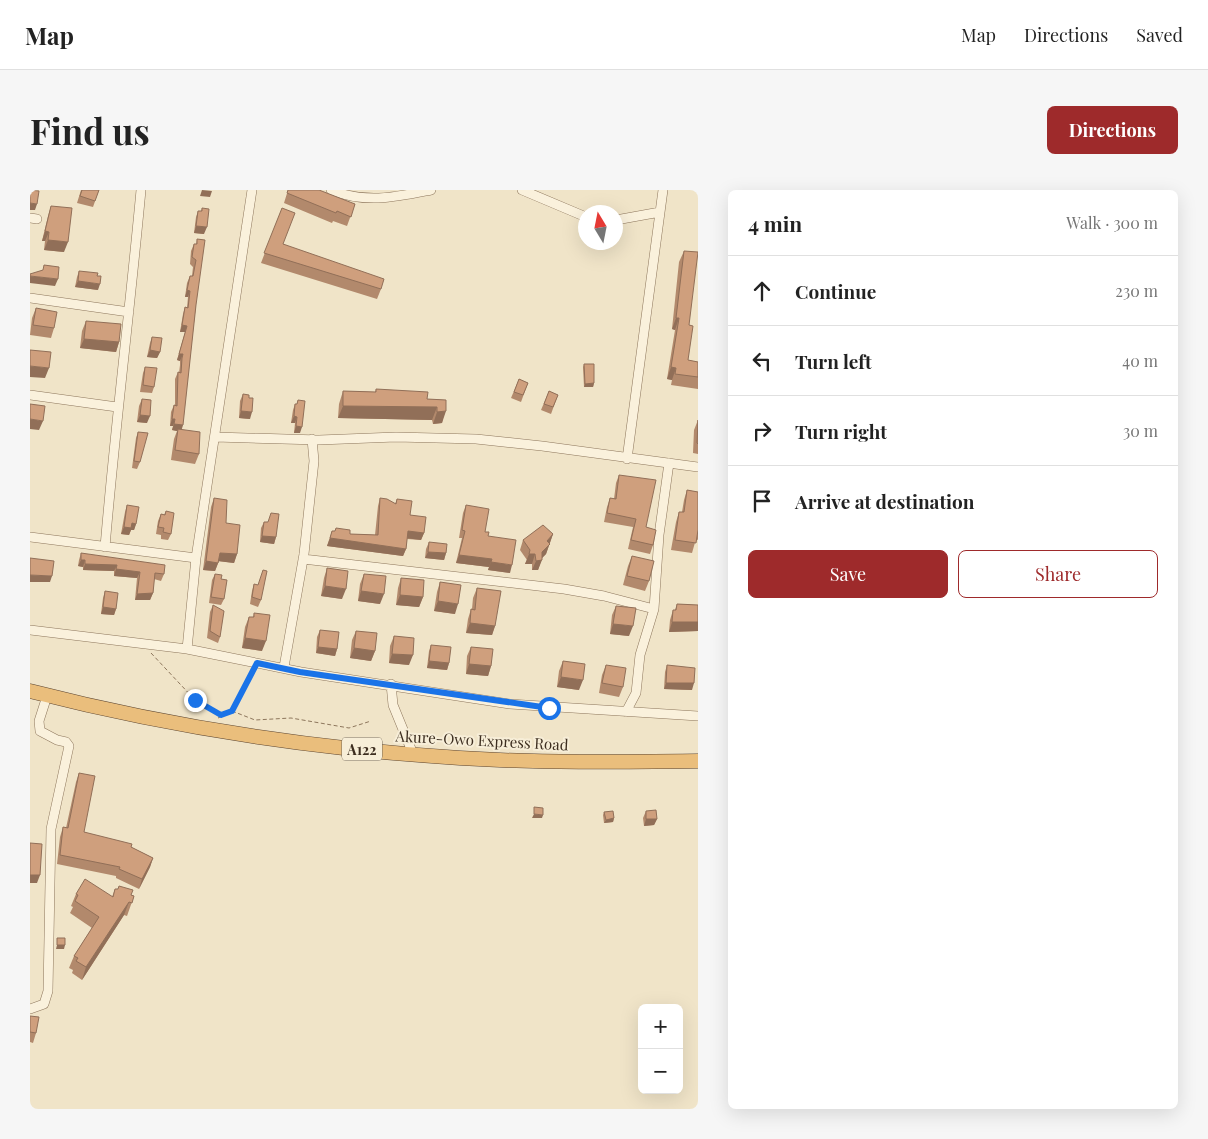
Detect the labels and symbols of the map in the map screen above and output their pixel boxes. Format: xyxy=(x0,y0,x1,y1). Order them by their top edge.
north arrow xyxy=(578,205,623,250)
route end xyxy=(184,689,207,712)
route start xyxy=(538,697,561,720)
street label: Akure-Owo Express Road xyxy=(394,725,569,755)
road number: A122 xyxy=(342,738,382,760)

